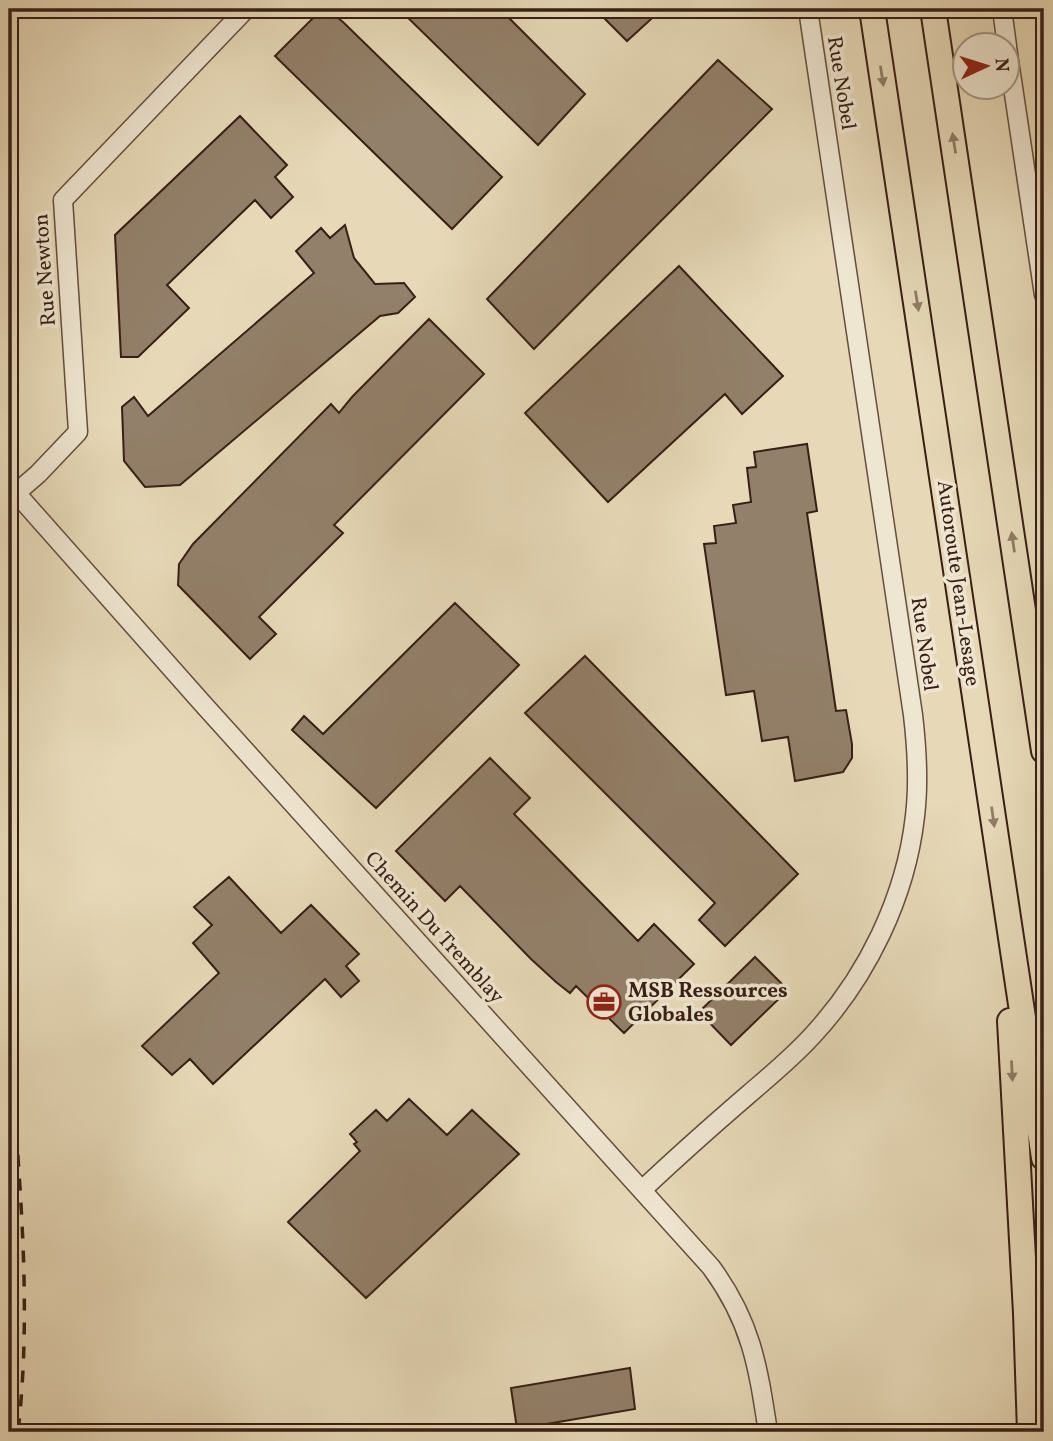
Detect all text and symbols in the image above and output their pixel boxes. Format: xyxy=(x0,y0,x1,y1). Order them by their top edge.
north arrow xyxy=(951,32,1021,102)
street label: Rue Nobel xyxy=(819,34,862,132)
text: N xyxy=(988,57,1014,73)
one-way arrow xyxy=(877,65,888,87)
one-way arrow xyxy=(948,131,959,153)
street label: Rue Newton xyxy=(27,213,64,327)
one-way arrow xyxy=(911,290,922,312)
street label: Autoroute Jean-Lesage xyxy=(929,478,986,688)
one-way arrow xyxy=(1008,531,1019,553)
street label: Rue Nobel xyxy=(903,595,944,693)
one-way arrow xyxy=(988,806,999,828)
street label: Chemin Du Tremblay xyxy=(357,845,511,1011)
place label: MSB Ressources Globales xyxy=(628,977,788,1030)
office icon: MSB Ressources Globales xyxy=(585,983,623,1021)
one-way arrow xyxy=(1007,1060,1018,1082)

